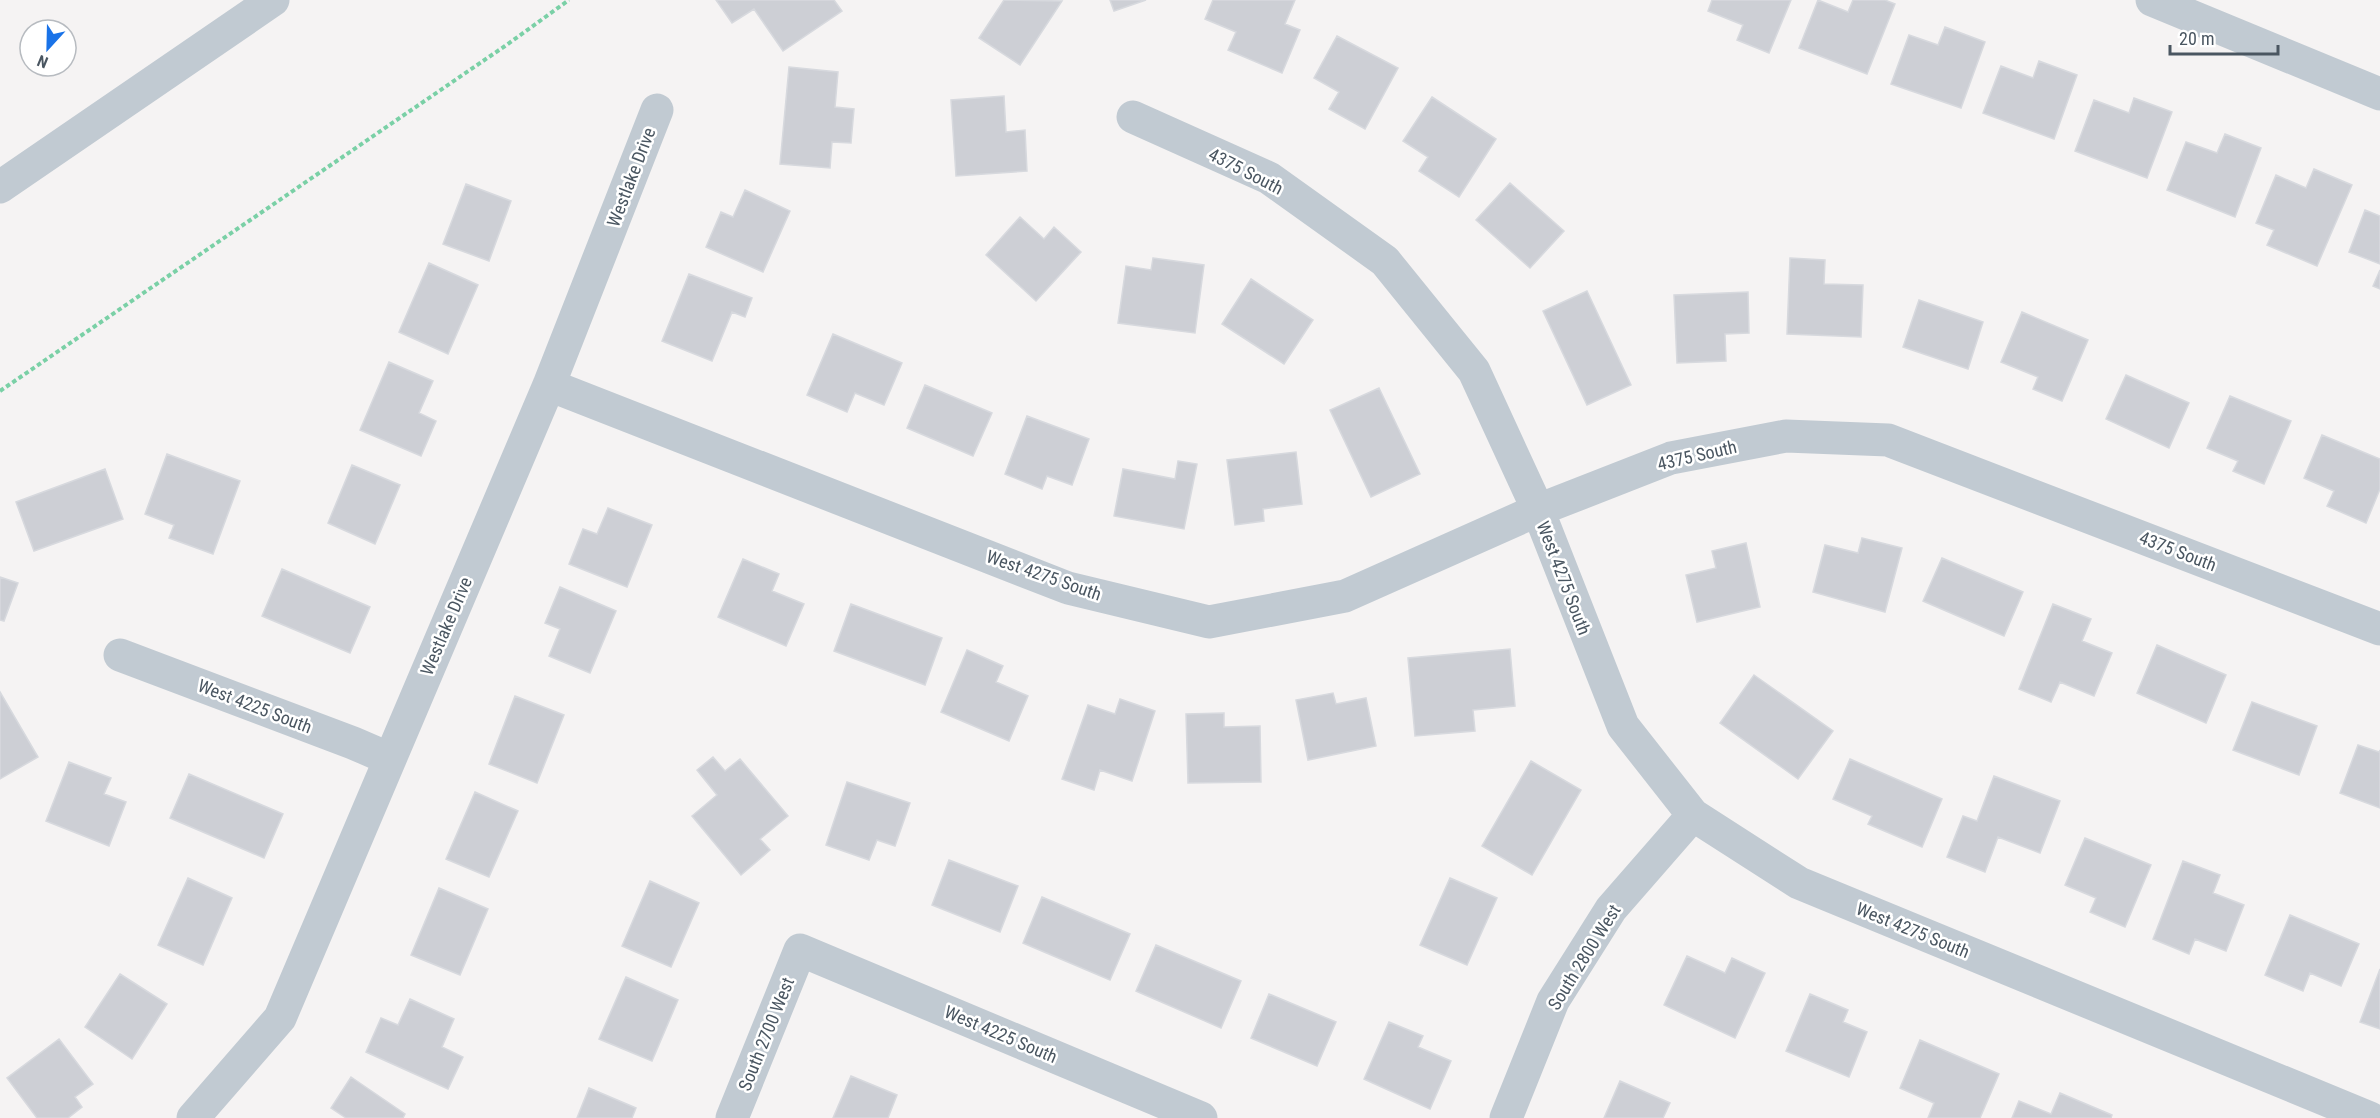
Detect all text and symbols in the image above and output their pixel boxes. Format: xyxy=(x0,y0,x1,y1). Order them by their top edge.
north arrow xyxy=(18,18,78,78)
scale bar xyxy=(2170,18,2278,56)
text: 20 m xyxy=(2179,28,2214,49)
text: N xyxy=(34,51,51,72)
street label: Westlake Drive xyxy=(602,124,660,230)
street label: 4375 South xyxy=(1205,143,1287,199)
street label: 4375 South xyxy=(1655,436,1739,474)
street label: West 4275 South xyxy=(1533,518,1595,638)
street label: 4375 South xyxy=(2137,527,2219,575)
street label: West 4275 South xyxy=(984,545,1104,605)
street label: Westlake Drive xyxy=(416,574,476,678)
street label: West 4225 South xyxy=(195,675,315,737)
street label: West 4275 South xyxy=(1853,898,1973,962)
street label: South 2800 West xyxy=(1543,900,1625,1014)
street label: South 2700 West xyxy=(734,974,798,1094)
street label: West 4225 South xyxy=(942,1001,1060,1067)

